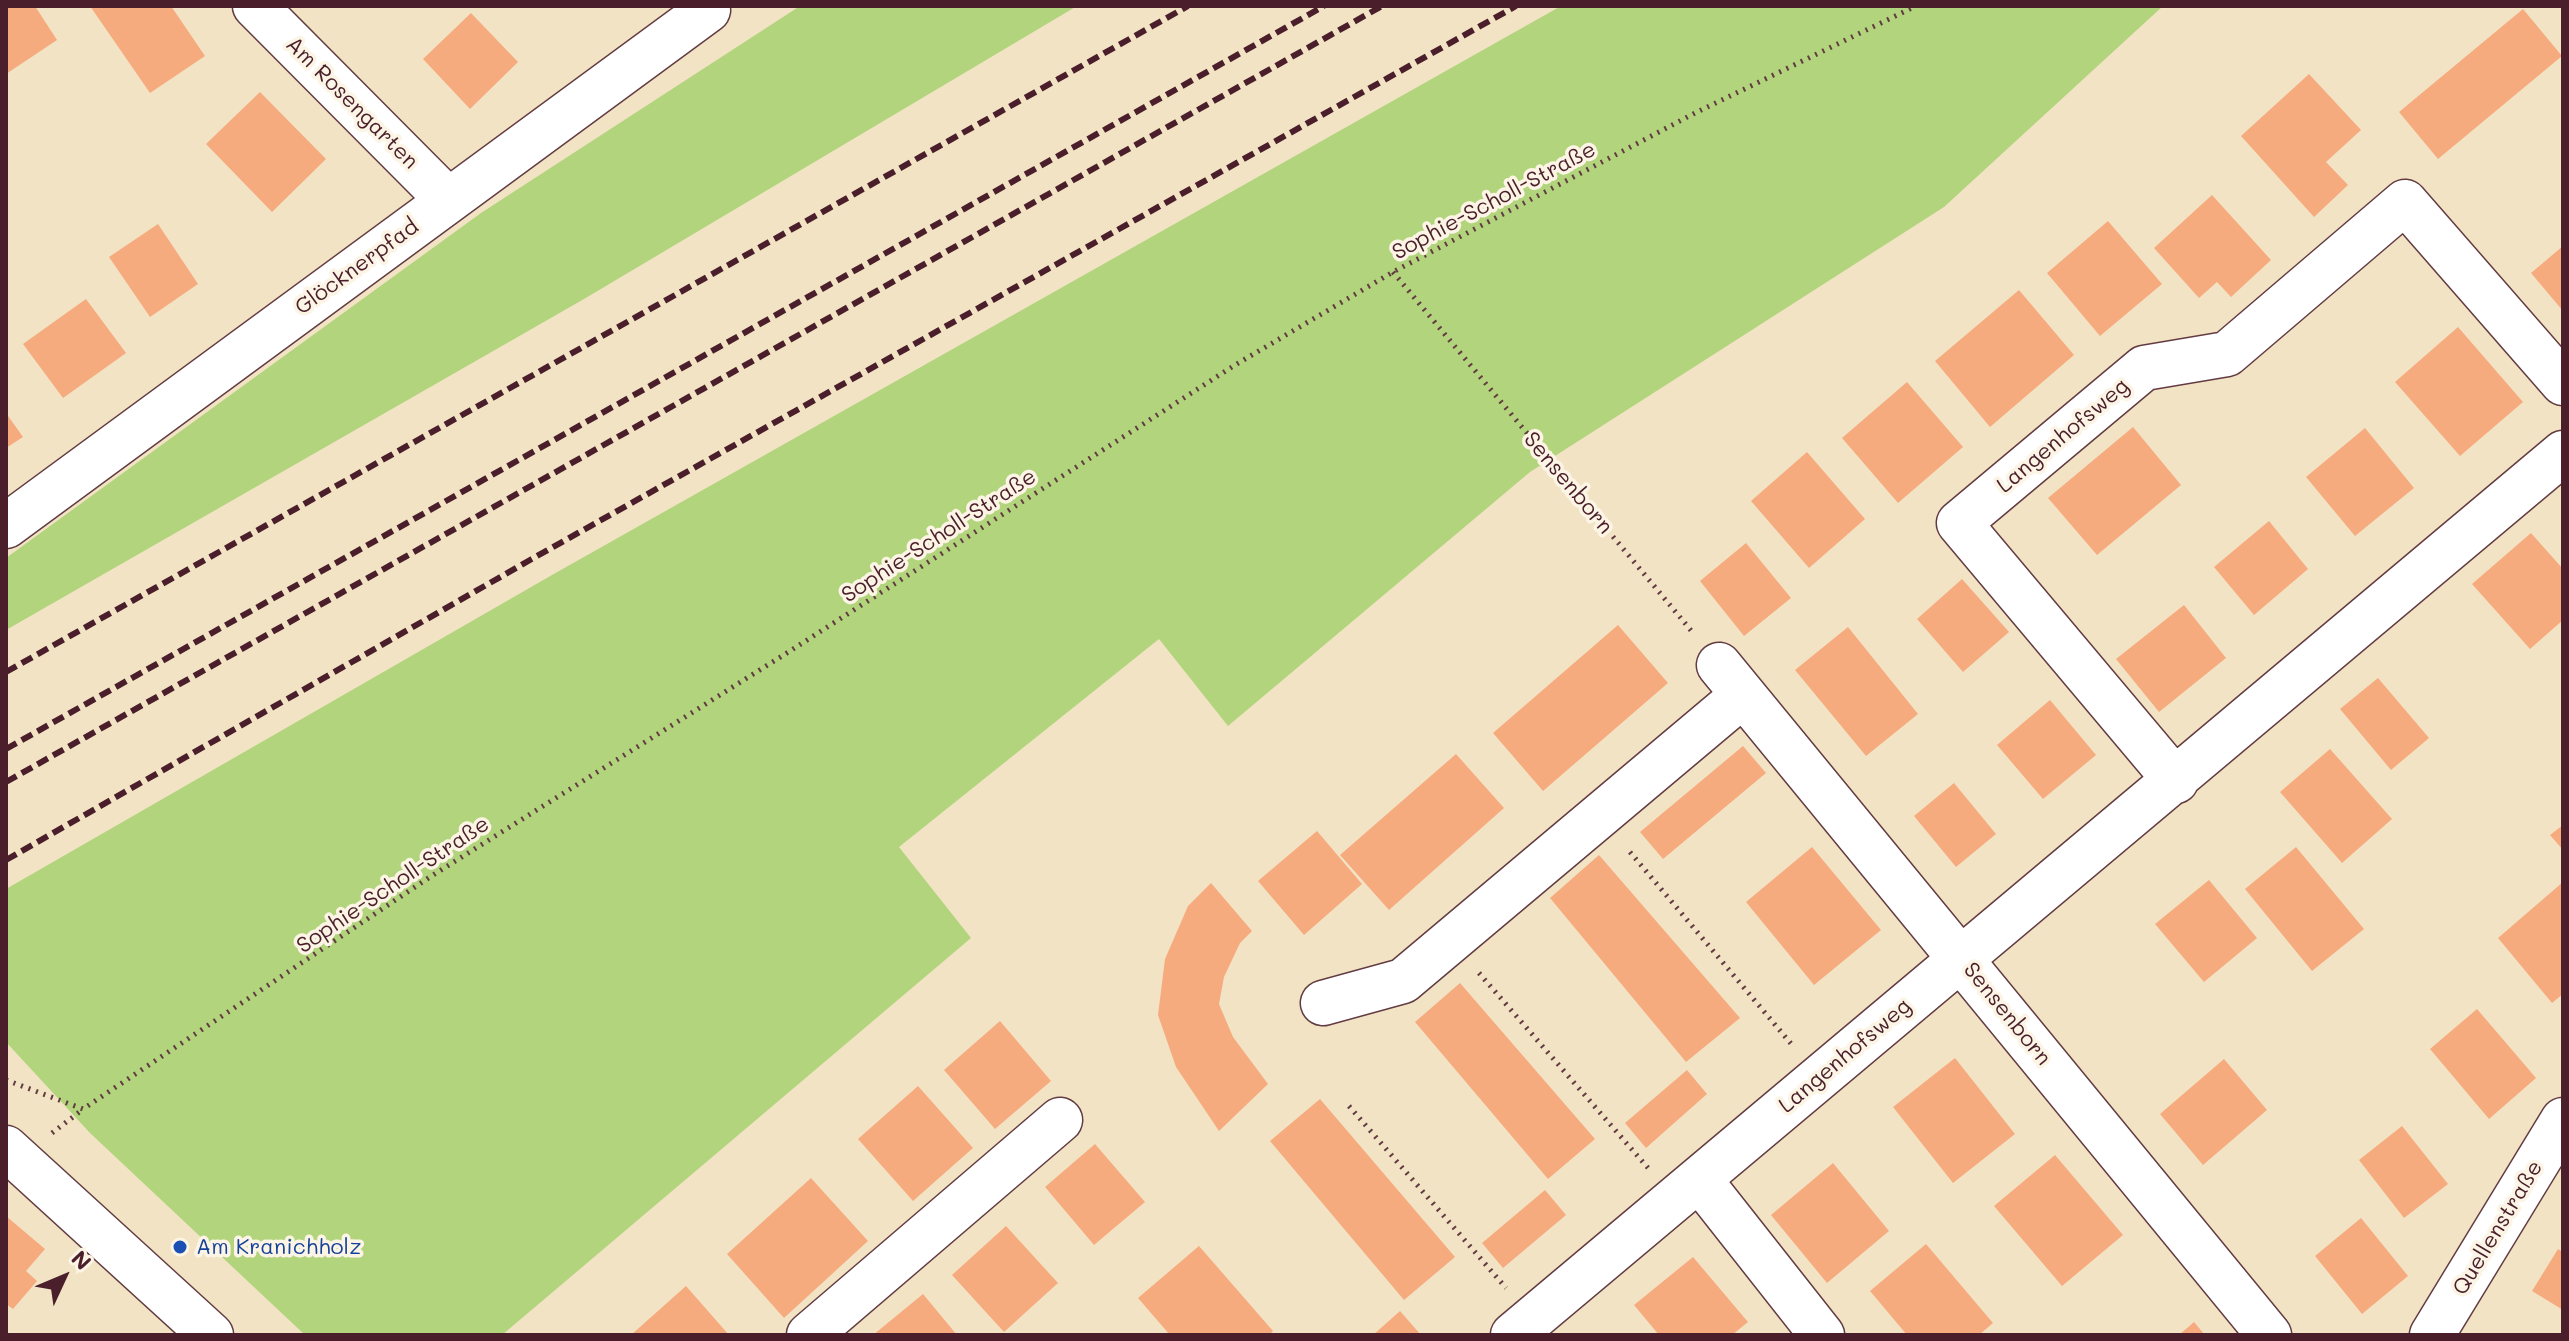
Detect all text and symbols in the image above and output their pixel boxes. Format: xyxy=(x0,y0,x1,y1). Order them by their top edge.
street label: Am Rosengarten xyxy=(280,31,424,175)
street label: Sophie-Scholl-Straße xyxy=(1388,136,1600,266)
street label: Glöcknerpfad xyxy=(290,213,424,321)
street label: Langenhofsweg xyxy=(1992,373,2134,499)
street label: Sensenborn xyxy=(1518,427,1618,539)
street label: Sophie-Scholl-Straße xyxy=(837,463,1041,609)
street label: Sophie-Scholl-Straße xyxy=(292,811,494,959)
street label: Sensenborn xyxy=(1957,957,2057,1071)
street label: Langenhofsweg xyxy=(1774,993,1916,1119)
street label: Quellenstraße xyxy=(2447,1156,2549,1300)
place label: Am Kranichholz xyxy=(196,1234,361,1260)
north arrow xyxy=(24,1237,104,1317)
marker: Am Kranichholz xyxy=(171,1238,189,1256)
text: N xyxy=(65,1244,98,1276)

